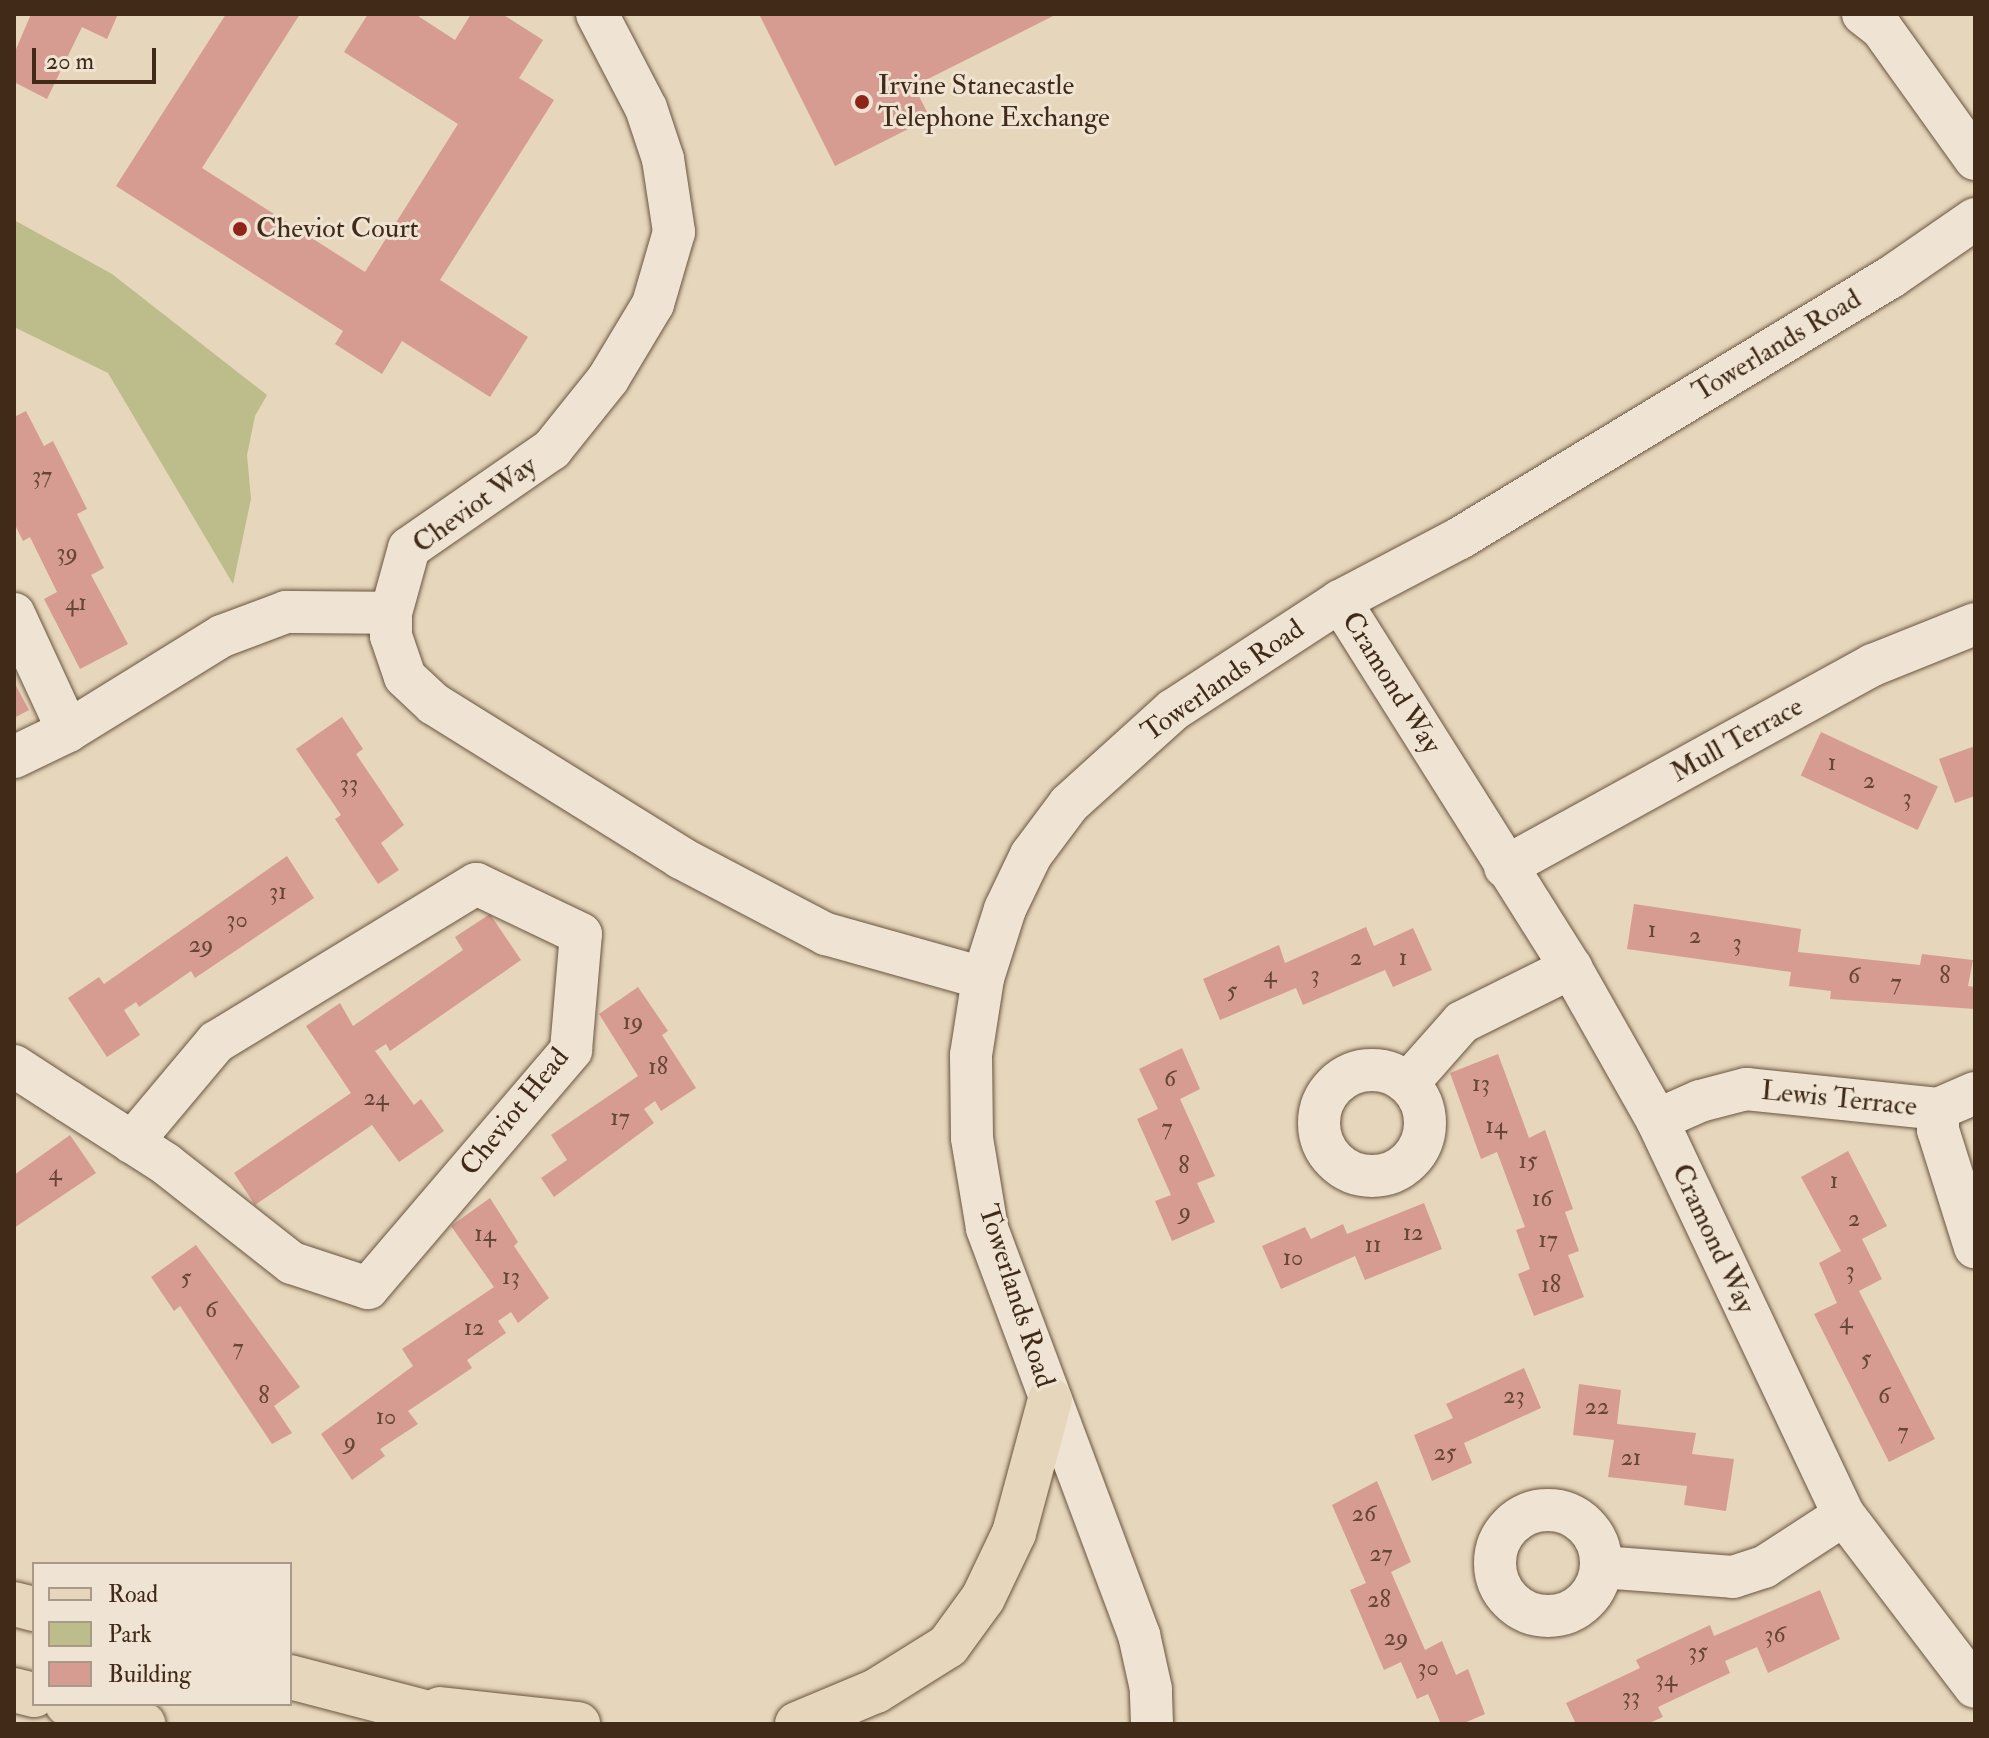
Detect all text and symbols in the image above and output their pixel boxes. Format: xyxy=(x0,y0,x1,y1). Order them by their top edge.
scale bar xyxy=(36,32,160,82)
text: 20 m xyxy=(46,46,94,77)
place label: Irvine Stanecastle Telephone Exchange xyxy=(878,69,1110,135)
marker: Irvine Stanecastle Telephone Exchange xyxy=(853,93,871,111)
place label: Cheviot Court xyxy=(256,212,419,246)
marker: Cheviot Court xyxy=(231,220,249,238)
street label: Towerlands Road xyxy=(1687,283,1867,409)
street label: Cheviot Way xyxy=(407,449,543,561)
house number: 37 xyxy=(32,462,52,490)
house number: 39 xyxy=(56,539,78,567)
house number: 41 xyxy=(65,589,87,617)
street label: Cramond Way xyxy=(1334,606,1448,760)
street label: Towerlands Road xyxy=(1135,613,1311,749)
street label: Mull Terrace xyxy=(1665,690,1809,790)
house number: 1 xyxy=(1828,749,1836,777)
house number: 2 xyxy=(1863,767,1875,795)
house number: 33 xyxy=(340,770,358,798)
house number: 3 xyxy=(1902,784,1912,812)
house number: 31 xyxy=(269,878,287,906)
house number: 30 xyxy=(226,906,248,934)
house number: 1 xyxy=(1648,916,1656,944)
house number: 2 xyxy=(1689,922,1701,950)
house number: 3 xyxy=(1732,929,1742,957)
house number: 29 xyxy=(189,931,213,959)
house number: 2 xyxy=(1350,944,1362,972)
house number: 1 xyxy=(1399,944,1407,972)
house number: 4 xyxy=(1264,961,1276,989)
house number: 3 xyxy=(1310,961,1320,989)
house number: 6 xyxy=(1848,962,1860,990)
house number: 8 xyxy=(1939,962,1951,990)
house number: 7 xyxy=(1890,969,1902,997)
house number: 5 xyxy=(1227,977,1237,1005)
house number: 19 xyxy=(623,1008,643,1036)
street label: Cheviot Head xyxy=(453,1041,577,1183)
house number: 18 xyxy=(648,1053,668,1081)
house number: 6 xyxy=(1164,1065,1176,1093)
house number: 13 xyxy=(1472,1070,1490,1098)
street label: Lewis Terrace xyxy=(1759,1074,1919,1124)
house number: 24 xyxy=(363,1084,389,1112)
house number: 17 xyxy=(610,1104,630,1132)
house number: 14 xyxy=(1485,1112,1507,1140)
house number: 7 xyxy=(1161,1114,1173,1142)
house number: 15 xyxy=(1518,1147,1538,1175)
house number: 8 xyxy=(1178,1152,1190,1180)
house number: 4 xyxy=(49,1159,61,1187)
street label: Cramond Way xyxy=(1664,1159,1762,1319)
house number: 1 xyxy=(1830,1167,1838,1195)
house number: 16 xyxy=(1532,1185,1552,1213)
house number: 9 xyxy=(1179,1198,1191,1226)
street label: Towerlands Road xyxy=(971,1200,1061,1392)
house number: 2 xyxy=(1848,1205,1860,1233)
house number: 12 xyxy=(1403,1219,1423,1247)
house number: 14 xyxy=(474,1220,496,1248)
house number: 17 xyxy=(1538,1226,1558,1254)
house number: 11 xyxy=(1364,1231,1382,1259)
house number: 10 xyxy=(1283,1244,1303,1272)
house number: 3 xyxy=(1845,1257,1855,1285)
house number: 13 xyxy=(502,1263,520,1291)
house number: 5 xyxy=(181,1264,191,1292)
house number: 18 xyxy=(1541,1271,1561,1299)
house number: 6 xyxy=(205,1296,217,1324)
house number: 4 xyxy=(1840,1307,1852,1335)
house number: 12 xyxy=(464,1314,484,1342)
house number: 7 xyxy=(232,1334,244,1362)
house number: 5 xyxy=(1861,1345,1871,1373)
house number: 8 xyxy=(258,1382,270,1410)
house number: 23 xyxy=(1503,1382,1525,1410)
house number: 6 xyxy=(1878,1382,1890,1410)
house number: 22 xyxy=(1585,1393,1609,1421)
house number: 10 xyxy=(376,1403,396,1431)
house number: 7 xyxy=(1897,1418,1909,1446)
house number: 9 xyxy=(344,1428,356,1456)
house number: 25 xyxy=(1434,1439,1456,1467)
house number: 21 xyxy=(1621,1444,1641,1472)
house number: 26 xyxy=(1352,1500,1376,1528)
house number: 27 xyxy=(1369,1540,1393,1568)
legend xyxy=(32,1562,292,1706)
text: Road xyxy=(108,1579,158,1610)
house number: 28 xyxy=(1367,1586,1391,1614)
text: Park xyxy=(108,1619,152,1650)
house number: 36 xyxy=(1764,1621,1786,1649)
house number: 29 xyxy=(1384,1624,1408,1652)
house number: 35 xyxy=(1688,1638,1708,1666)
house number: 30 xyxy=(1417,1654,1439,1682)
text: Building xyxy=(108,1659,191,1690)
house number: 34 xyxy=(1655,1665,1677,1693)
house number: 33 xyxy=(1622,1683,1640,1711)

